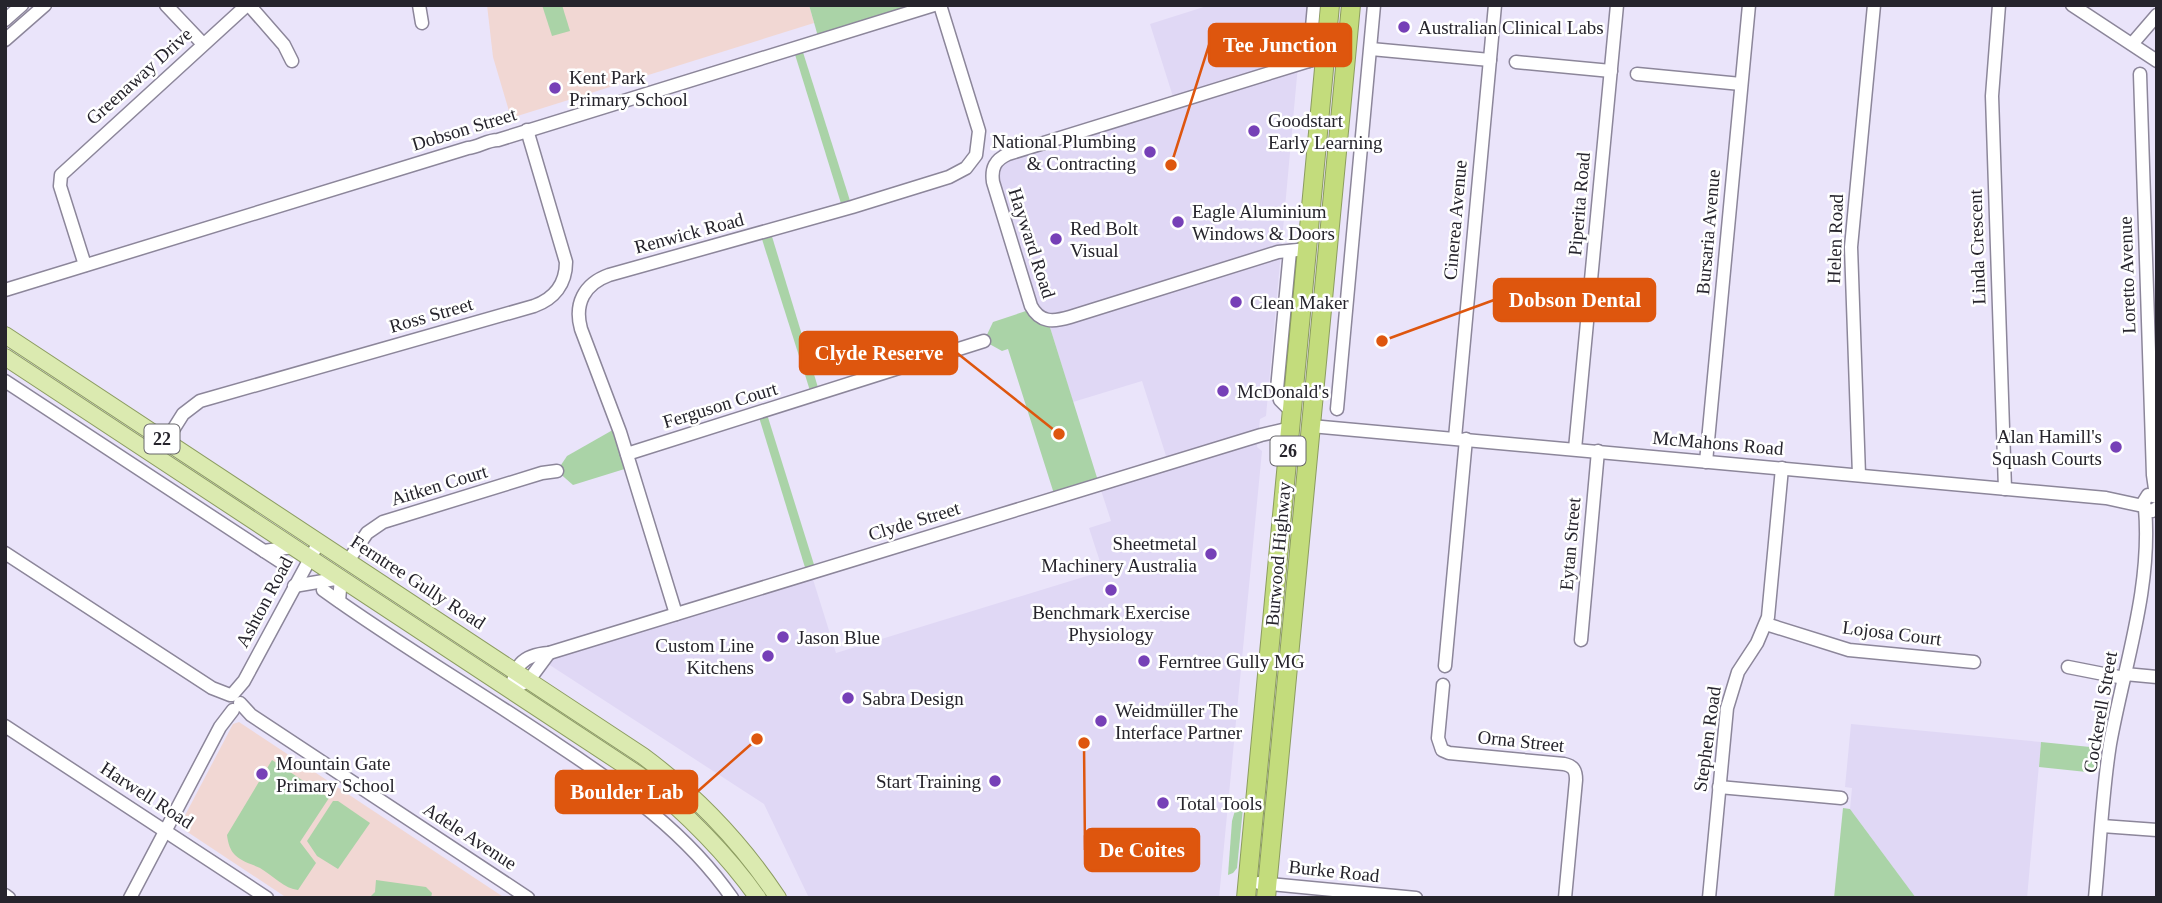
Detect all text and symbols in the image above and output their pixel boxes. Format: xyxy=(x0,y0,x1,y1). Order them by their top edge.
place label: Australian Clinical Labs xyxy=(1418,17,1604,38)
marker: Australian Clinical Labs xyxy=(1396,19,1412,35)
street label: Greenaway Drive xyxy=(82,23,196,129)
callout: Tee Junction xyxy=(1209,24,1351,66)
text: Tee Junction xyxy=(1223,33,1337,57)
place label: Kent Park Primary School xyxy=(569,67,688,110)
marker: Kent Park Primary School xyxy=(547,80,563,96)
street label: Dobson Street xyxy=(409,103,519,155)
place label: Goodstart Early Learning xyxy=(1268,110,1383,153)
marker: Goodstart Early Learning xyxy=(1246,123,1262,139)
place label: National Plumbing & Contracting xyxy=(992,131,1136,174)
marker: National Plumbing & Contracting xyxy=(1142,144,1158,160)
street label: Piperita Road xyxy=(1564,151,1594,257)
street label: Cinerea Avenue xyxy=(1439,159,1471,281)
street label: Bursaria Avenue xyxy=(1692,168,1724,296)
street label: Hayward Road xyxy=(1004,185,1060,301)
street label: Linda Crescent xyxy=(1964,188,1990,305)
street label: Helen Road xyxy=(1823,193,1847,284)
place label: Eagle Aluminium Windows & Doors xyxy=(1192,201,1335,244)
street label: Renwick Road xyxy=(632,208,746,258)
marker: Eagle Aluminium Windows & Doors xyxy=(1170,214,1186,230)
street label: Loretto Avenue xyxy=(2114,216,2140,334)
place label: Red Bolt Visual xyxy=(1070,218,1139,261)
marker: Red Bolt Visual xyxy=(1048,231,1064,247)
callout: Dobson Dental xyxy=(1494,279,1655,321)
text: Dobson Dental xyxy=(1509,288,1641,312)
place label: Clean Maker xyxy=(1250,292,1349,313)
street label: Ross Street xyxy=(387,293,476,337)
marker: Clean Maker xyxy=(1228,294,1244,310)
callout: Clyde Reserve xyxy=(800,332,957,374)
text: Clyde Reserve xyxy=(815,341,943,365)
street label: Ferguson Court xyxy=(660,377,780,432)
place label: McDonald's xyxy=(1237,381,1329,402)
marker: McDonald's xyxy=(1215,383,1231,399)
road number: 22 xyxy=(144,424,180,454)
place label: Alan Hamill's Squash Courts xyxy=(1992,426,2102,469)
street label: McMahons Road xyxy=(1652,427,1785,459)
road number: 26 xyxy=(1270,436,1306,466)
marker: Alan Hamill's Squash Courts xyxy=(2108,439,2124,455)
street label: Aitken Court xyxy=(388,460,490,510)
street label: Burwood Highway xyxy=(1261,480,1295,627)
street label: Eytan Street xyxy=(1555,496,1585,591)
street label: Clyde Street xyxy=(866,497,963,545)
street label: Ferntree Gully Road xyxy=(347,531,490,634)
place label: Sheetmetal Machinery Australia xyxy=(1041,533,1198,576)
marker: Sheetmetal Machinery Australia xyxy=(1203,546,1219,562)
street label: Ashton Road xyxy=(231,553,297,651)
marker: Benchmark Exercise Physiology xyxy=(1103,582,1119,598)
place label: Benchmark Exercise Physiology xyxy=(1032,602,1190,645)
street label: Lojosa Court xyxy=(1841,617,1943,650)
place label: Jason Blue xyxy=(797,627,880,648)
marker: Jason Blue xyxy=(775,629,791,645)
place label: Custom Line Kitchens xyxy=(655,635,754,678)
marker: Custom Line Kitchens xyxy=(760,648,776,664)
street label: Cockerell Street xyxy=(2079,649,2121,774)
place label: Ferntree Gully MG xyxy=(1158,651,1305,672)
marker: Ferntree Gully MG xyxy=(1136,653,1152,669)
street label: Stephen Road xyxy=(1689,685,1725,793)
place label: Sabra Design xyxy=(862,688,964,709)
marker: Sabra Design xyxy=(840,690,856,706)
place label: Weidmüller The Interface Partner xyxy=(1115,700,1243,743)
marker: Weidmüller The Interface Partner xyxy=(1093,713,1109,729)
street label: Orna Street xyxy=(1477,726,1566,756)
place label: Mountain Gate Primary School xyxy=(276,753,395,796)
street label: Harwell Road xyxy=(97,757,198,833)
marker: Mountain Gate Primary School xyxy=(254,766,270,782)
callout: Boulder Lab xyxy=(556,771,697,813)
place label: Start Training xyxy=(876,771,981,792)
marker: Start Training xyxy=(987,773,1003,789)
text: Boulder Lab xyxy=(570,780,684,804)
place label: Total Tools xyxy=(1177,793,1262,814)
marker: Total Tools xyxy=(1155,795,1171,811)
street label: Adele Avenue xyxy=(420,798,520,874)
callout: De Coites xyxy=(1085,829,1199,871)
text: De Coites xyxy=(1099,838,1185,862)
street label: Burke Road xyxy=(1288,856,1381,886)

